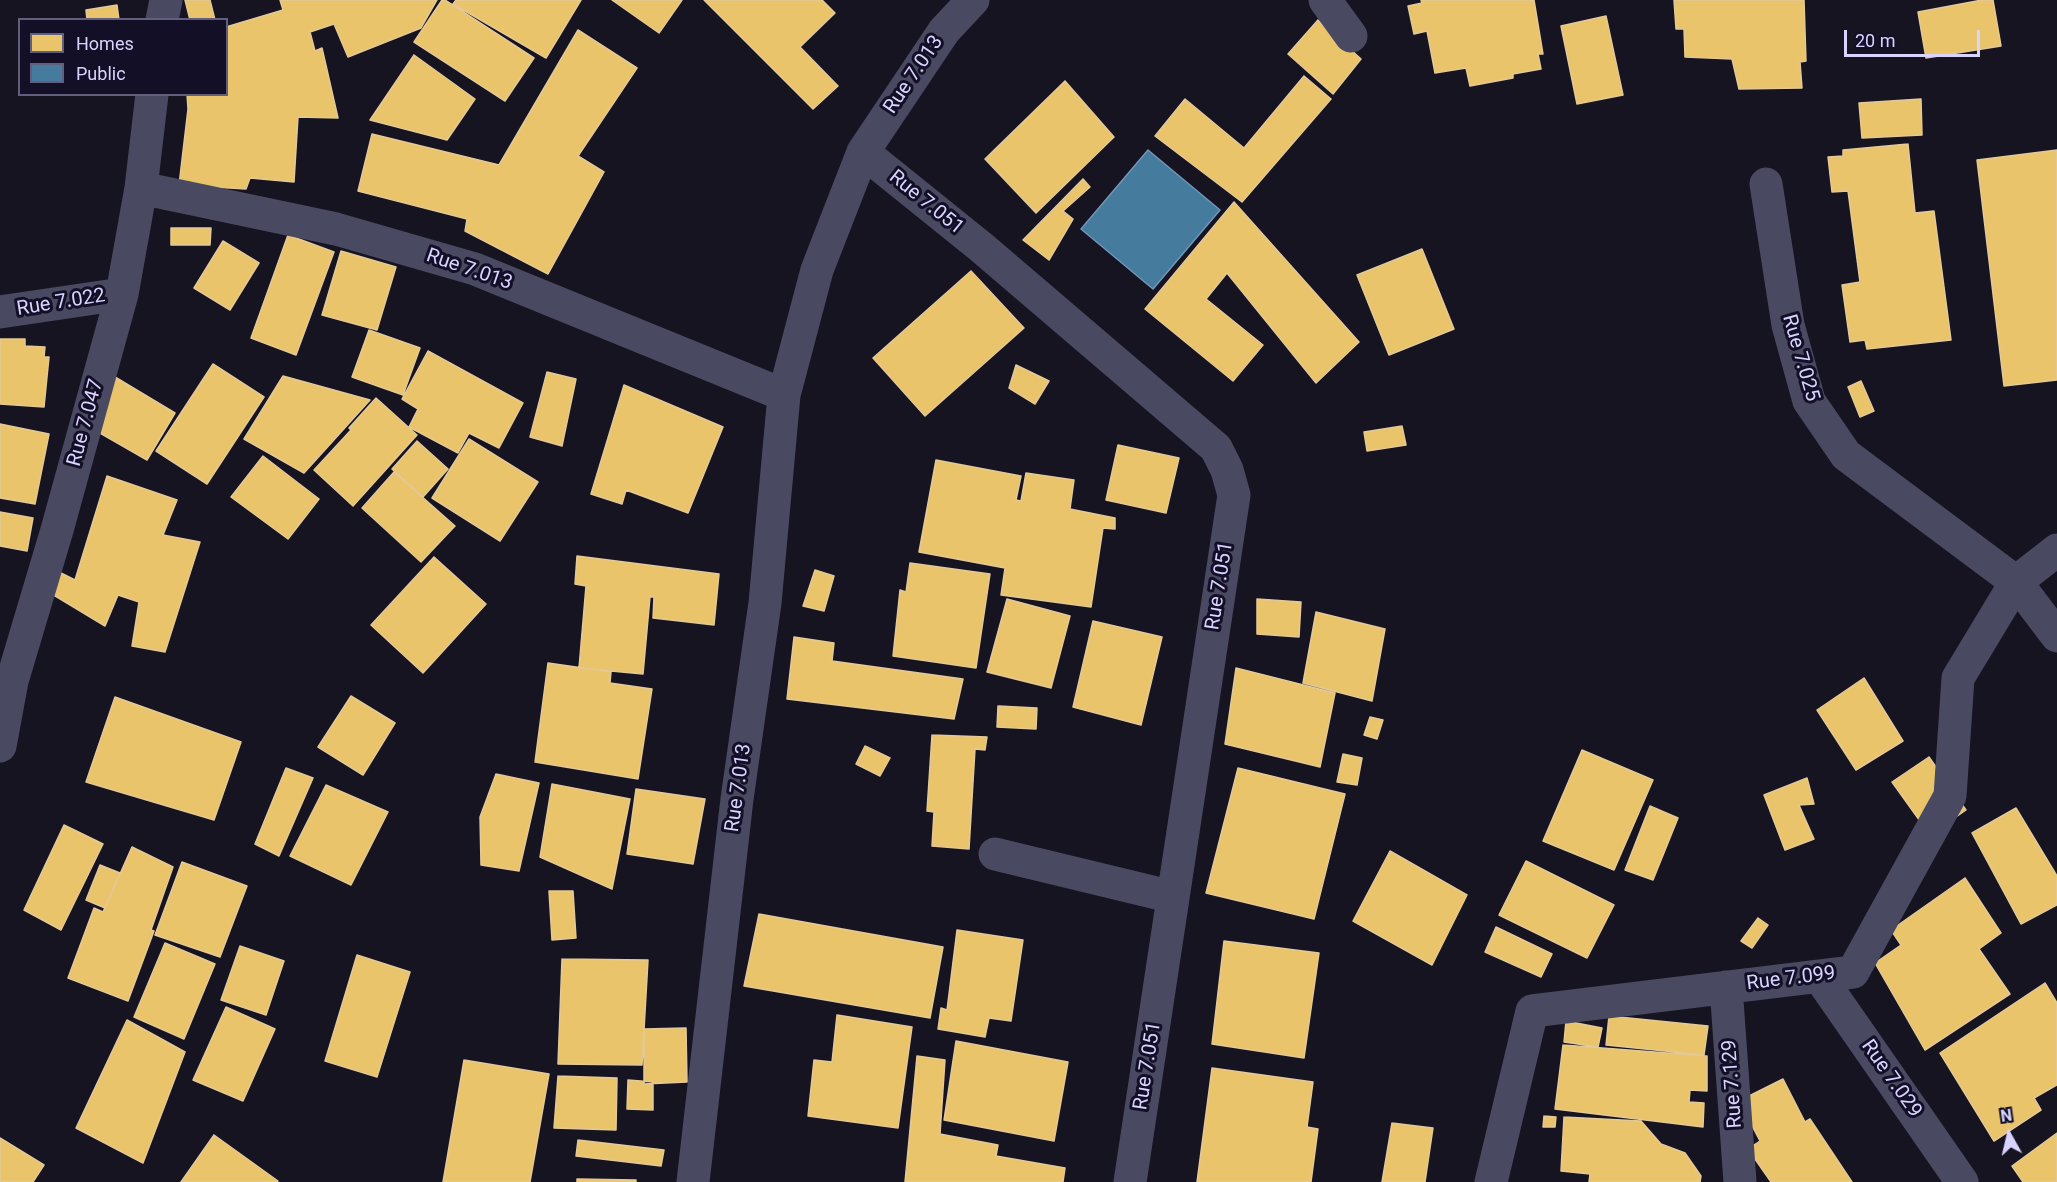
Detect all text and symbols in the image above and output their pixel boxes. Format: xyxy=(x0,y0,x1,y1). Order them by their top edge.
legend xyxy=(18,18,228,96)
scale bar xyxy=(1847,18,1984,56)
text: 20 m xyxy=(1855,30,1895,51)
street label: Rue 7.013 xyxy=(879,31,949,119)
text: Homes xyxy=(76,33,134,54)
text: Public xyxy=(76,63,126,84)
street label: Rue 7.051 xyxy=(884,166,968,240)
street label: Rue 7.013 xyxy=(423,244,515,296)
street label: Rue 7.022 xyxy=(15,284,107,322)
street label: Rue 7.025 xyxy=(1776,312,1824,404)
street label: Rue 7.047 xyxy=(63,377,109,469)
street label: Rue 7.051 xyxy=(1201,540,1239,632)
street label: Rue 7.013 xyxy=(721,742,757,834)
street label: Rue 7.099 xyxy=(1745,962,1837,996)
street label: Rue 7.051 xyxy=(1129,1020,1167,1112)
street label: Rue 7.029 xyxy=(1856,1036,1926,1122)
street label: Rue 7.129 xyxy=(1718,1039,1748,1129)
north arrow xyxy=(1979,1104,2039,1164)
text: N xyxy=(2000,1105,2013,1126)

